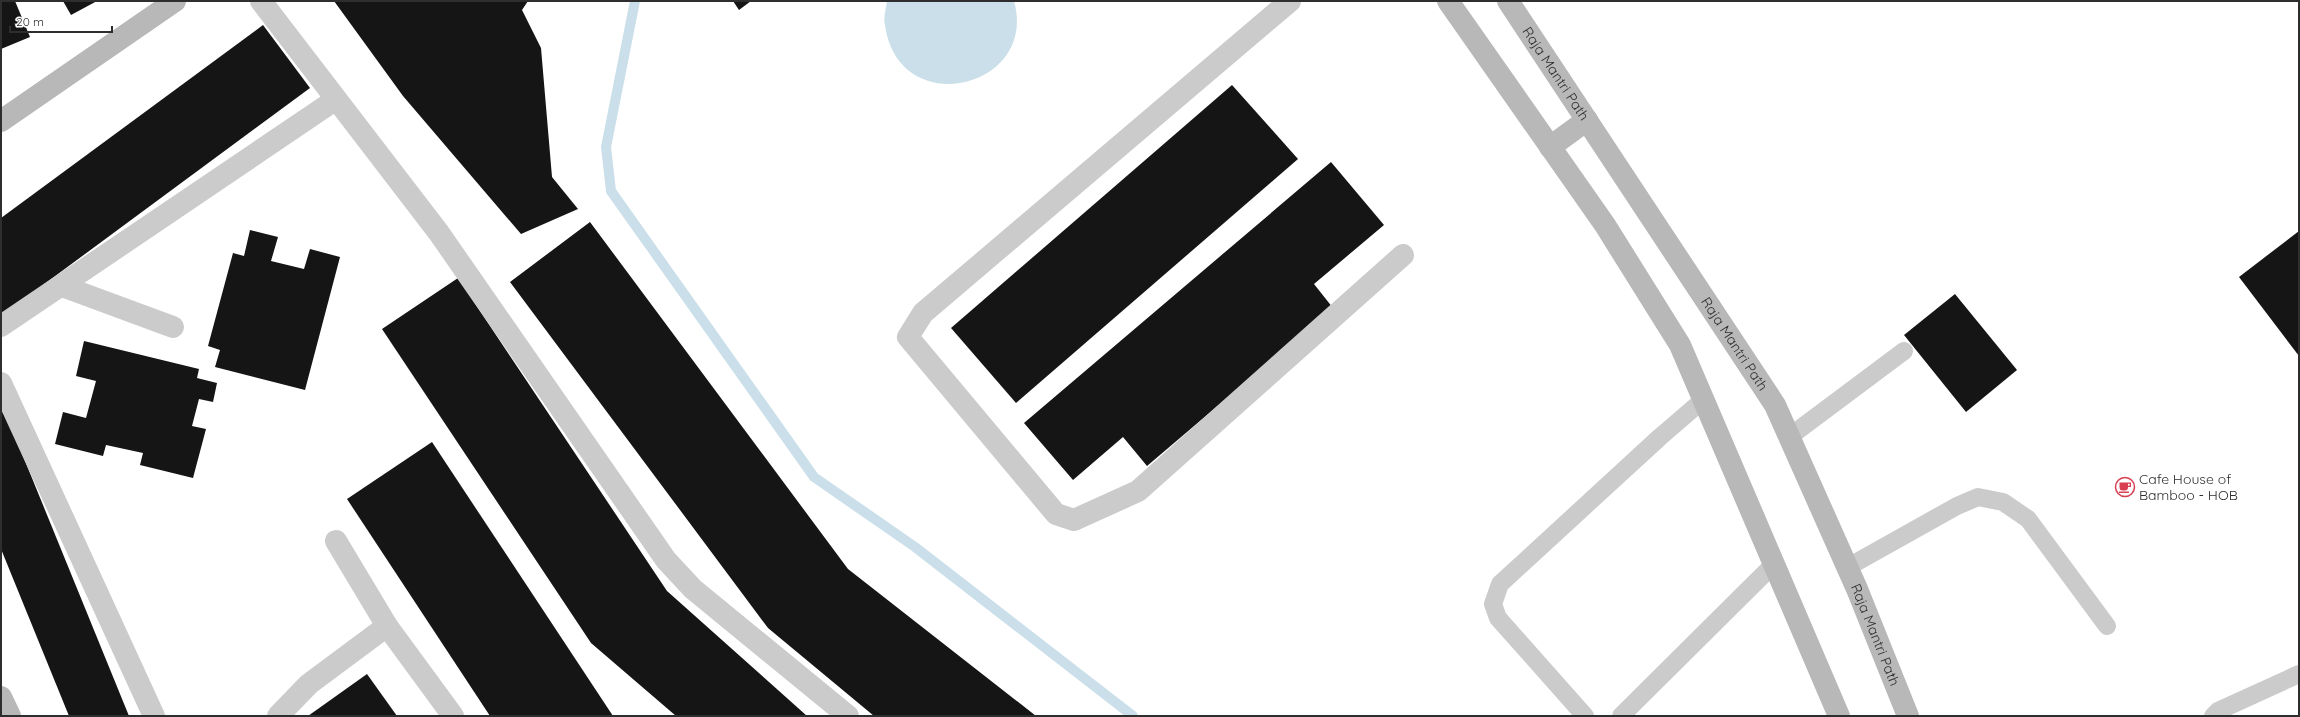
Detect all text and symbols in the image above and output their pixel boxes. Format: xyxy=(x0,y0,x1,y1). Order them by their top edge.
scale bar xyxy=(10,8,112,34)
text: 20 m xyxy=(16,14,44,29)
street label: Raja Mantri Path xyxy=(1519,23,1593,124)
street label: Raja Mantri Path xyxy=(1697,294,1772,394)
place label: Cafe House of Bamboo - HOB xyxy=(2139,470,2238,504)
cafe icon: Cafe House of Bamboo - HOB xyxy=(2114,476,2136,498)
street label: Raja Mantri Path xyxy=(1847,581,1904,688)

